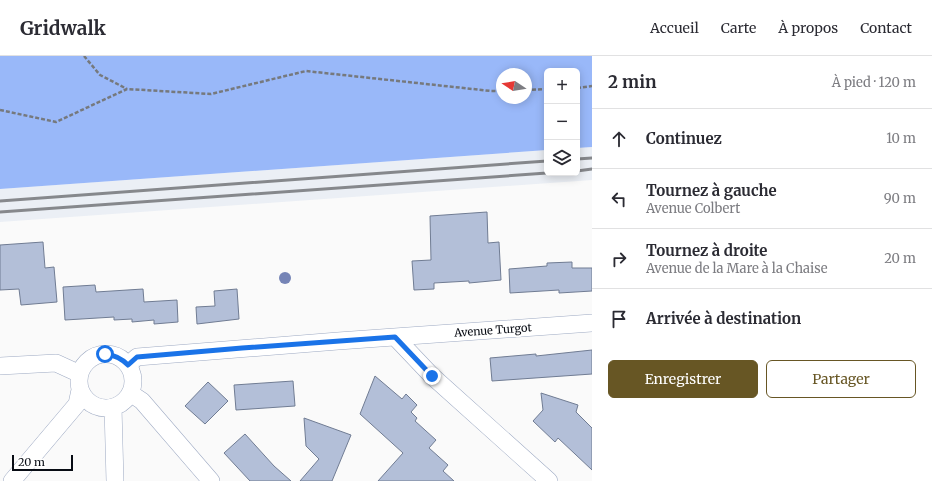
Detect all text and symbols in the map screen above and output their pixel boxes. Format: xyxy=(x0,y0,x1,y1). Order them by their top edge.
text: Gridwalk xyxy=(20,16,106,40)
text: Accueil xyxy=(650,19,699,37)
text: Carte xyxy=(721,19,756,37)
text: À propos xyxy=(778,19,838,37)
text: Contact xyxy=(860,19,912,37)
north arrow xyxy=(496,68,532,104)
map controls xyxy=(544,68,580,176)
button: + xyxy=(544,68,580,104)
text: 2 min xyxy=(608,71,656,93)
text: À pied · 120 m xyxy=(832,74,916,91)
button: − xyxy=(544,104,580,140)
icon: ahead xyxy=(608,128,630,150)
text: Continuez xyxy=(646,129,722,148)
text: 10 m xyxy=(886,130,916,147)
button: layers xyxy=(544,140,580,176)
text: Tournez à gauche xyxy=(646,181,777,200)
icon: left xyxy=(608,188,630,210)
text: 90 m xyxy=(884,190,916,207)
text: Avenue Colbert xyxy=(646,200,740,217)
text: Tournez à droite xyxy=(646,241,767,260)
icon: right xyxy=(608,248,630,270)
text: 20 m xyxy=(884,250,916,267)
text: Avenue de la Mare à la Chaise xyxy=(646,260,827,277)
icon: arrive xyxy=(608,308,630,330)
text: Arrivée à destination xyxy=(646,309,801,328)
street label: Avenue Turgot xyxy=(453,320,533,340)
route start xyxy=(96,345,114,363)
button: Enregistrer xyxy=(608,360,758,398)
button: Partager xyxy=(766,360,916,398)
route end xyxy=(423,367,441,385)
scale bar xyxy=(12,453,73,472)
text: 20 m xyxy=(18,455,45,469)

